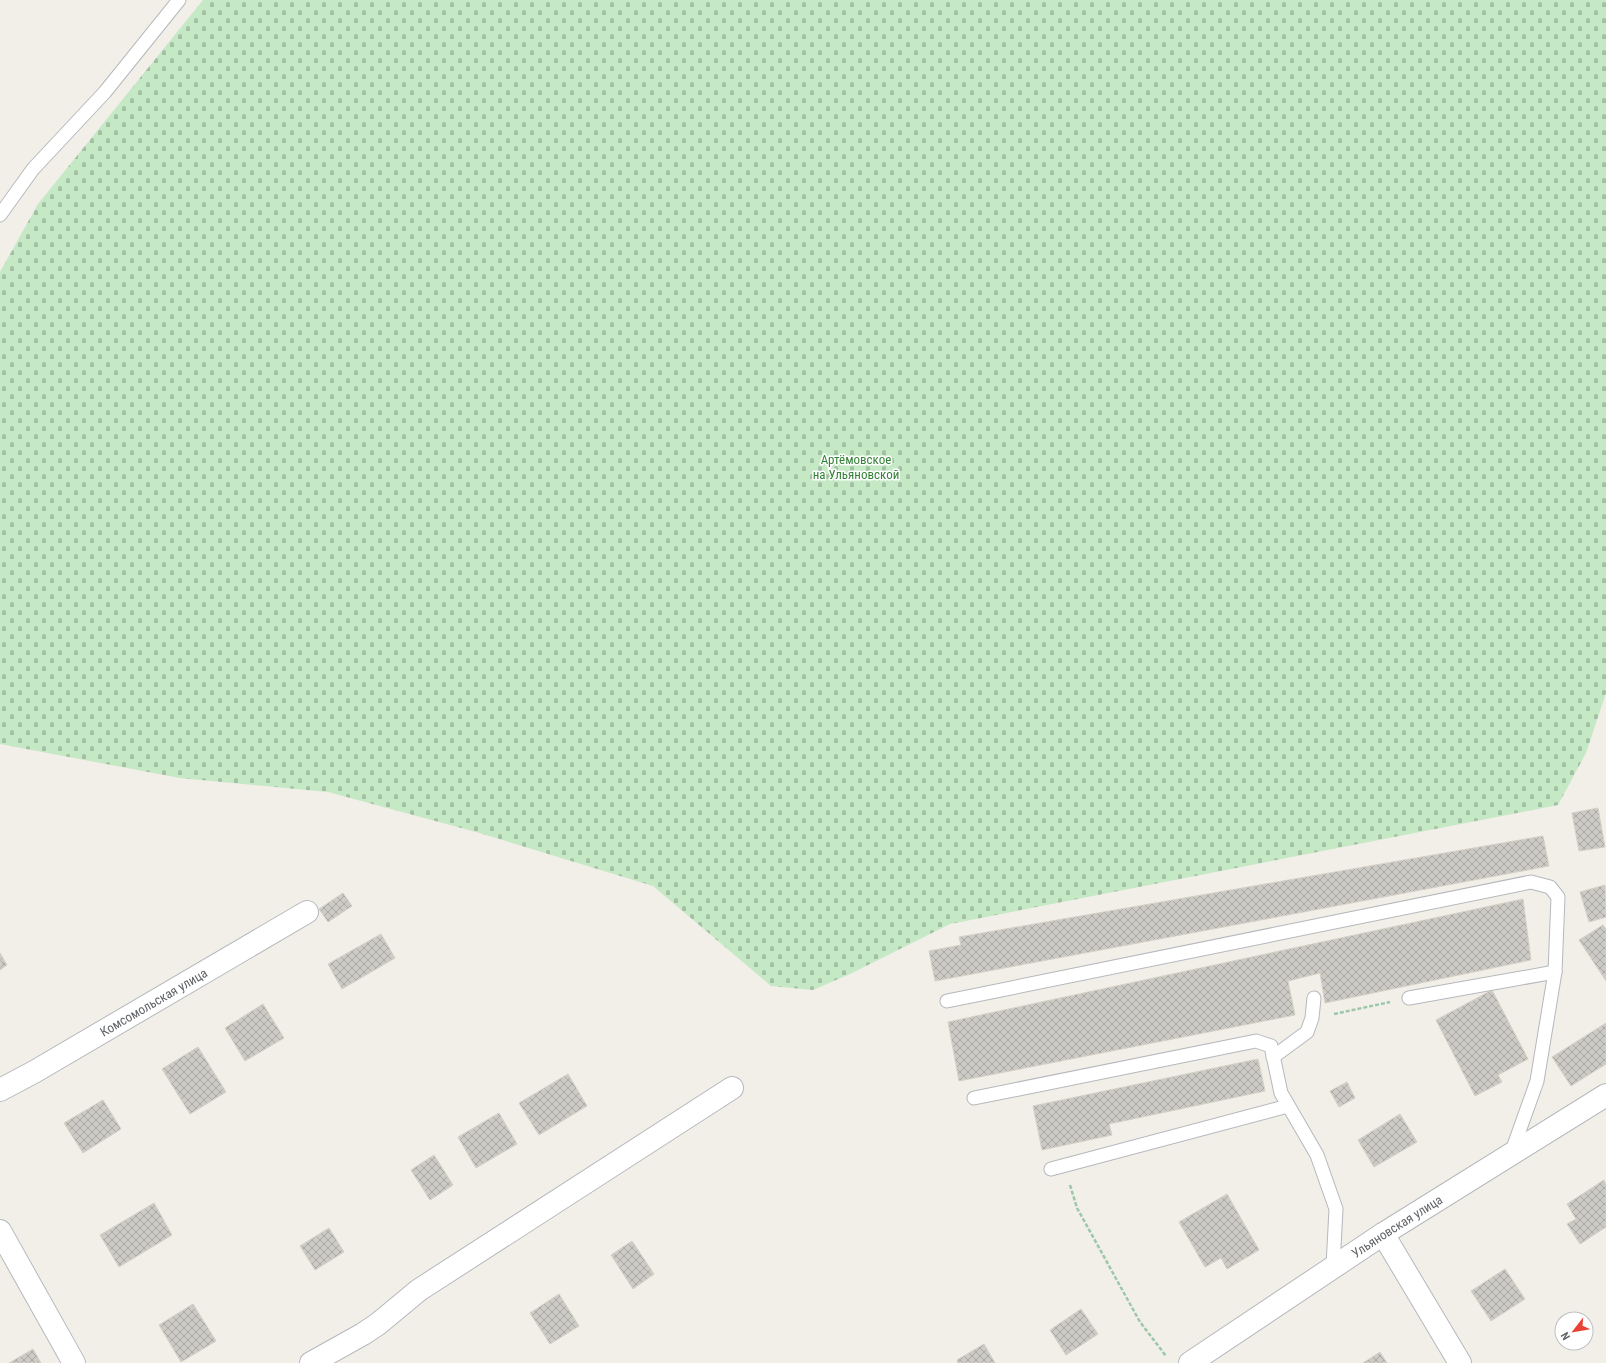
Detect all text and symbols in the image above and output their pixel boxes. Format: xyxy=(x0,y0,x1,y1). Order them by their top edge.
park label: Артёмовское на Ульяновской xyxy=(813,452,899,482)
street label: Комсомольская улица xyxy=(97,965,210,1039)
street label: Ульяновская улица xyxy=(1348,1192,1445,1261)
north arrow xyxy=(1554,1311,1594,1351)
text: N xyxy=(1558,1329,1573,1342)

